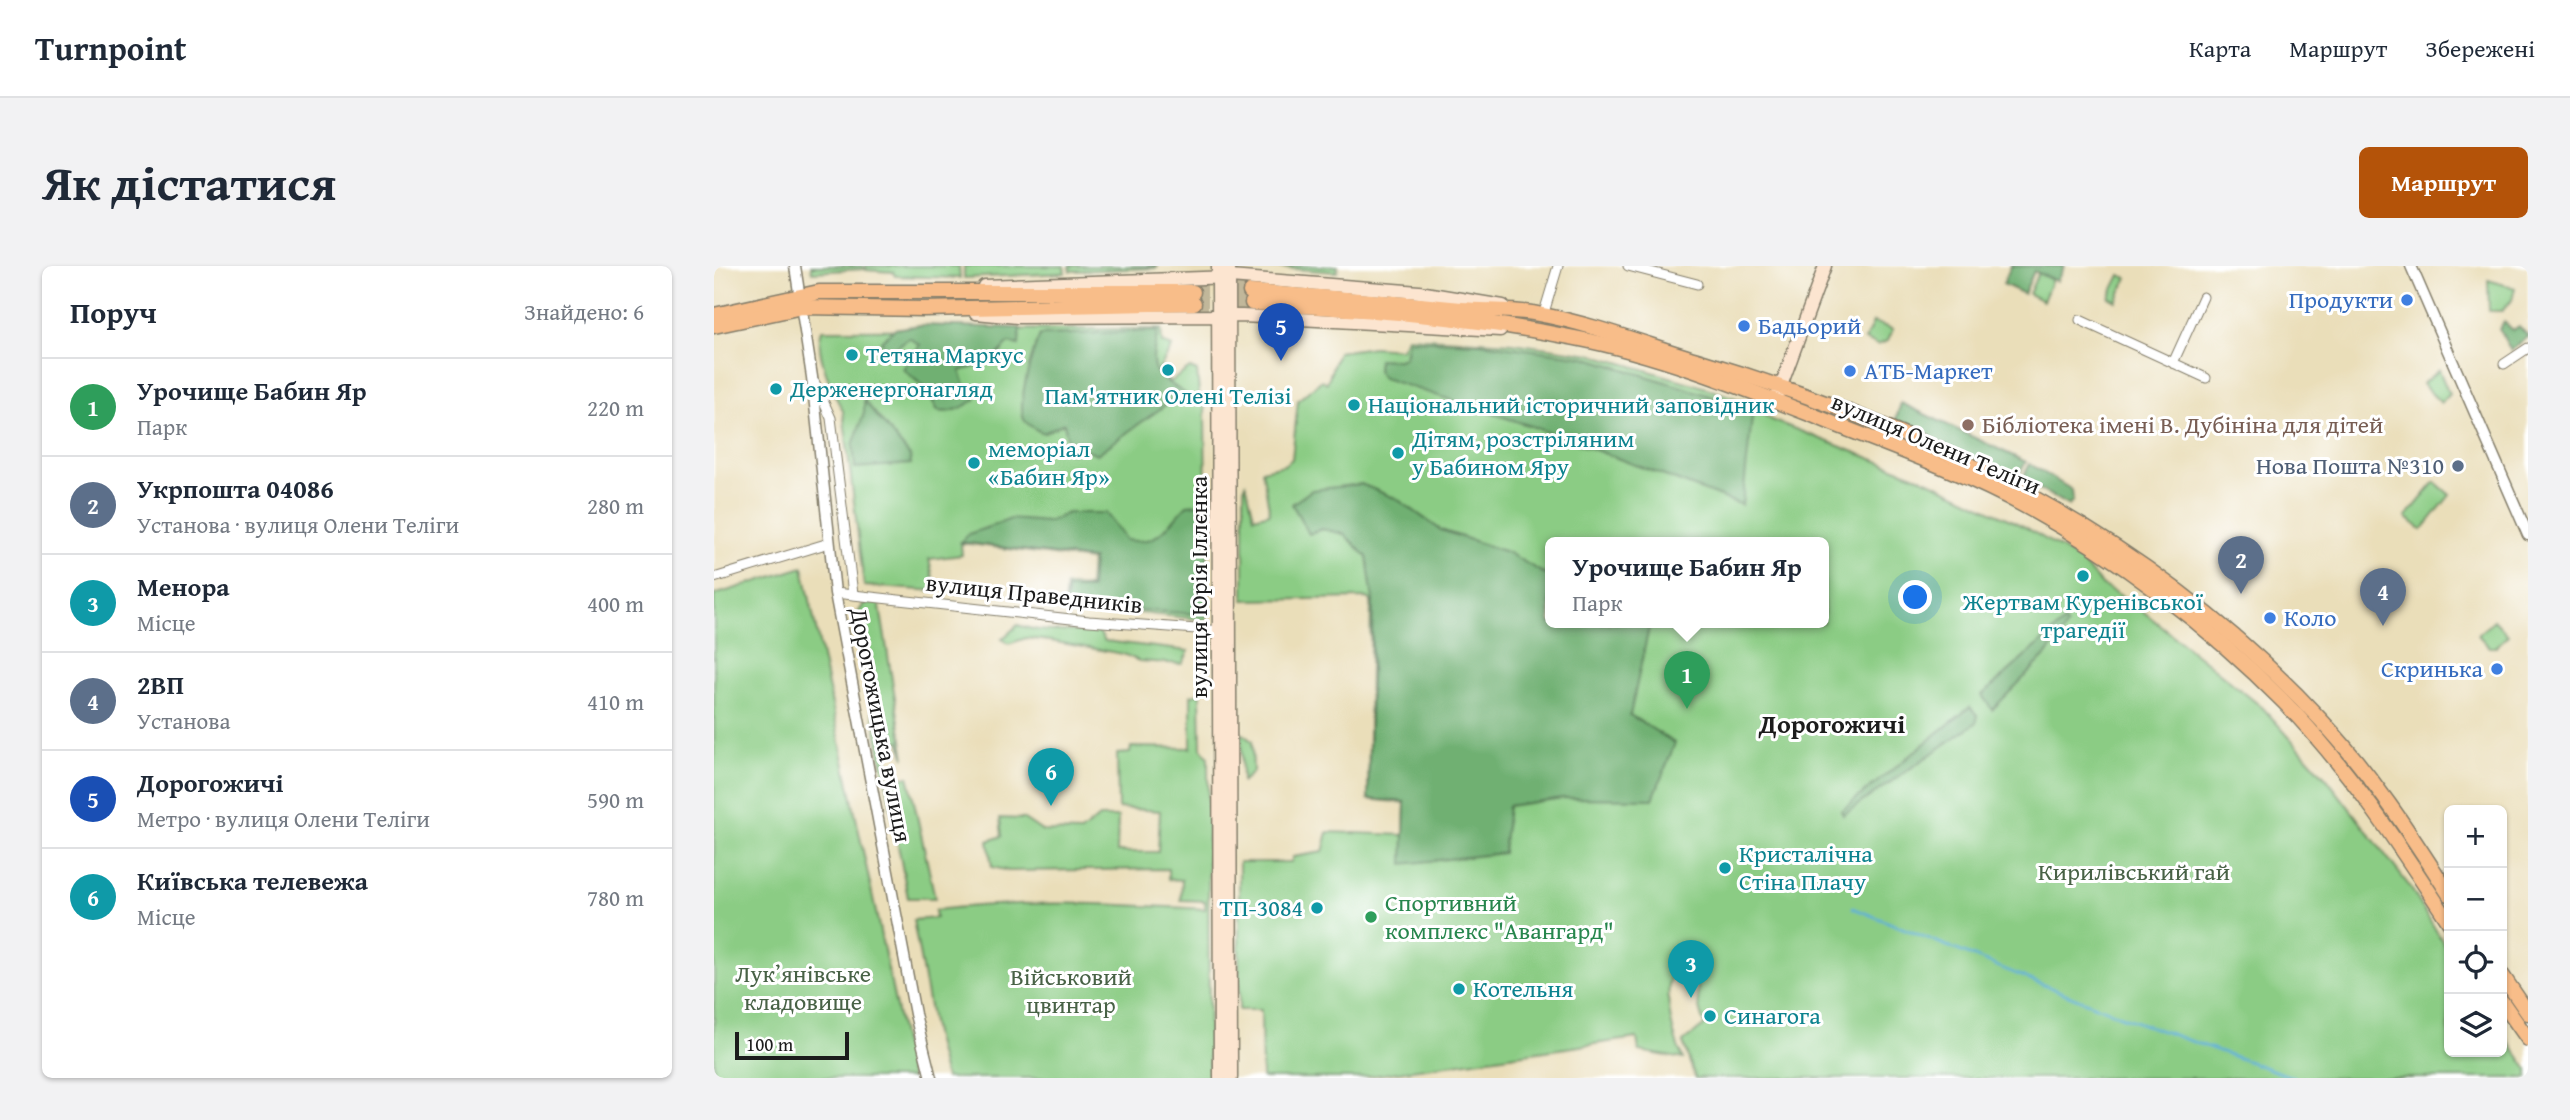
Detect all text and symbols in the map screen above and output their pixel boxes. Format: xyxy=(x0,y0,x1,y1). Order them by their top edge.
text: Turnpoint xyxy=(35,24,187,72)
text: Карта xyxy=(2189,31,2251,66)
text: Маршрут xyxy=(2289,31,2387,66)
text: Збережені xyxy=(2425,31,2535,66)
text: Як дістатися xyxy=(42,146,336,218)
button: Маршрут xyxy=(2359,147,2528,218)
place label: Продукти xyxy=(2289,282,2393,317)
text: Поруч xyxy=(70,290,157,334)
marker: Продукти xyxy=(2399,292,2415,308)
text: Знайдено: 6 xyxy=(524,295,644,328)
pin: 5 xyxy=(1258,303,1304,361)
place label: Бадьорий xyxy=(1758,308,1861,343)
marker: Бадьорий xyxy=(1736,318,1752,334)
place label: Тетяна Маркус xyxy=(866,337,1024,372)
marker: Тетяна Маркус xyxy=(844,347,860,363)
place label: АТБ-Маркет xyxy=(1864,353,1993,388)
marker: Пам'ятник Олені Телізі xyxy=(1160,362,1176,378)
marker: АТБ-Маркет xyxy=(1842,363,1858,379)
text: Урочище Бабин Яр xyxy=(137,371,366,410)
place label: Держенергонагляд xyxy=(789,371,993,406)
place label: Пам'ятник Олені Телізі xyxy=(1045,378,1292,413)
marker: Держенергонагляд xyxy=(768,381,784,397)
street label: вулиця Олени Теліги xyxy=(1826,384,2046,503)
place label: Національний історичний заповідник xyxy=(1368,387,1775,422)
text: 1 xyxy=(87,391,99,424)
text: 220 m xyxy=(587,391,644,424)
marker: Національний історичний заповідник xyxy=(1346,397,1362,413)
place label: Бібліотека імені В. Дубініна для дітей xyxy=(1982,407,2383,442)
text: Парк xyxy=(137,410,187,443)
marker: Бібліотека імені В. Дубініна для дітей xyxy=(1960,417,1976,433)
place label: Дітям, розстріляним у Бабином Яру xyxy=(1411,421,1634,484)
place label: меморіал «Бабин Яр» xyxy=(988,431,1110,494)
marker: Дітям, розстріляним у Бабином Яру xyxy=(1390,445,1406,461)
place label: Нова Пошта №310 xyxy=(2256,448,2444,483)
marker: меморіал «Бабин Яр» xyxy=(966,455,982,471)
marker: Нова Пошта №310 xyxy=(2450,458,2466,474)
text: Укрпошта 04086 xyxy=(137,469,334,508)
street label: вулиця Юрія Іллєнка xyxy=(1181,475,1216,698)
text: 2 xyxy=(87,489,99,522)
text: 280 m xyxy=(587,489,644,522)
text: Установа · вулиця Олени Теліги xyxy=(137,508,459,541)
pin: 2 xyxy=(2218,536,2264,594)
popup xyxy=(1545,537,1829,628)
text: Урочище Бабин Яр xyxy=(1572,547,1802,586)
street label: вулиця Праведників xyxy=(924,565,1144,622)
text: Менора xyxy=(137,567,230,606)
marker: Жертвам Куренівської трагедії xyxy=(2075,568,2091,584)
pin: 4 xyxy=(2360,568,2406,626)
your location xyxy=(1898,580,1932,614)
place label: Жертвам Куренівської трагедії xyxy=(1962,584,2204,647)
text: Парк xyxy=(1572,586,1623,619)
text: 3 xyxy=(87,587,99,620)
text: 400 m xyxy=(587,587,644,620)
place label: Коло xyxy=(2284,600,2336,635)
street label: Дорогожицька вулиця xyxy=(841,604,921,845)
text: Місце xyxy=(137,606,196,639)
marker: Коло xyxy=(2262,610,2278,626)
pin: 1 xyxy=(1664,651,1710,709)
place label: Скринька xyxy=(2381,651,2484,686)
marker: Скринька xyxy=(2489,661,2505,677)
text: 2ВП xyxy=(137,665,184,704)
text: 4 xyxy=(87,685,99,718)
text: 410 m xyxy=(587,685,644,718)
text: Установа xyxy=(137,704,231,737)
district label: Дорогожичі xyxy=(1758,704,1905,743)
pin: 6 xyxy=(1028,748,1074,806)
text: Дорогожичі xyxy=(137,763,283,802)
text: 5 xyxy=(87,783,99,816)
text: 590 m xyxy=(587,783,644,816)
text: Метро · вулиця Олени Теліги xyxy=(137,802,430,835)
map controls xyxy=(2444,805,2507,1057)
button: + xyxy=(2444,805,2507,868)
place label: Кристалічна Стіна Плачу xyxy=(1739,836,1873,899)
park label: Кирилівський гай xyxy=(2038,854,2230,889)
marker: Кристалічна Стіна Плачу xyxy=(1717,860,1733,876)
text: Київська телевежа xyxy=(137,861,368,900)
button: − xyxy=(2444,868,2507,931)
text: 6 xyxy=(87,881,99,914)
text: 780 m xyxy=(587,881,644,914)
place label: Спортивний комплекс "Авангард" xyxy=(1385,885,1614,948)
place label: ТП-3084 xyxy=(1220,890,1303,925)
text: Місце xyxy=(137,900,196,933)
marker: ТП-3084 xyxy=(1309,900,1325,916)
marker: Спортивний комплекс "Авангард" xyxy=(1363,909,1379,925)
button: locate xyxy=(2444,931,2507,994)
pin: 3 xyxy=(1668,940,1714,998)
park label: Лукʼянівське кладовище xyxy=(735,956,871,1019)
park label: Військовий цвинтар xyxy=(1010,959,1132,1022)
place label: Котельня xyxy=(1473,971,1573,1006)
marker: Котельня xyxy=(1451,981,1467,997)
button: layers xyxy=(2444,994,2507,1057)
place label: Синагога xyxy=(1724,998,1821,1033)
marker: Синагога xyxy=(1702,1008,1718,1024)
scale bar xyxy=(735,1029,849,1061)
text: 100 m xyxy=(746,1030,793,1058)

